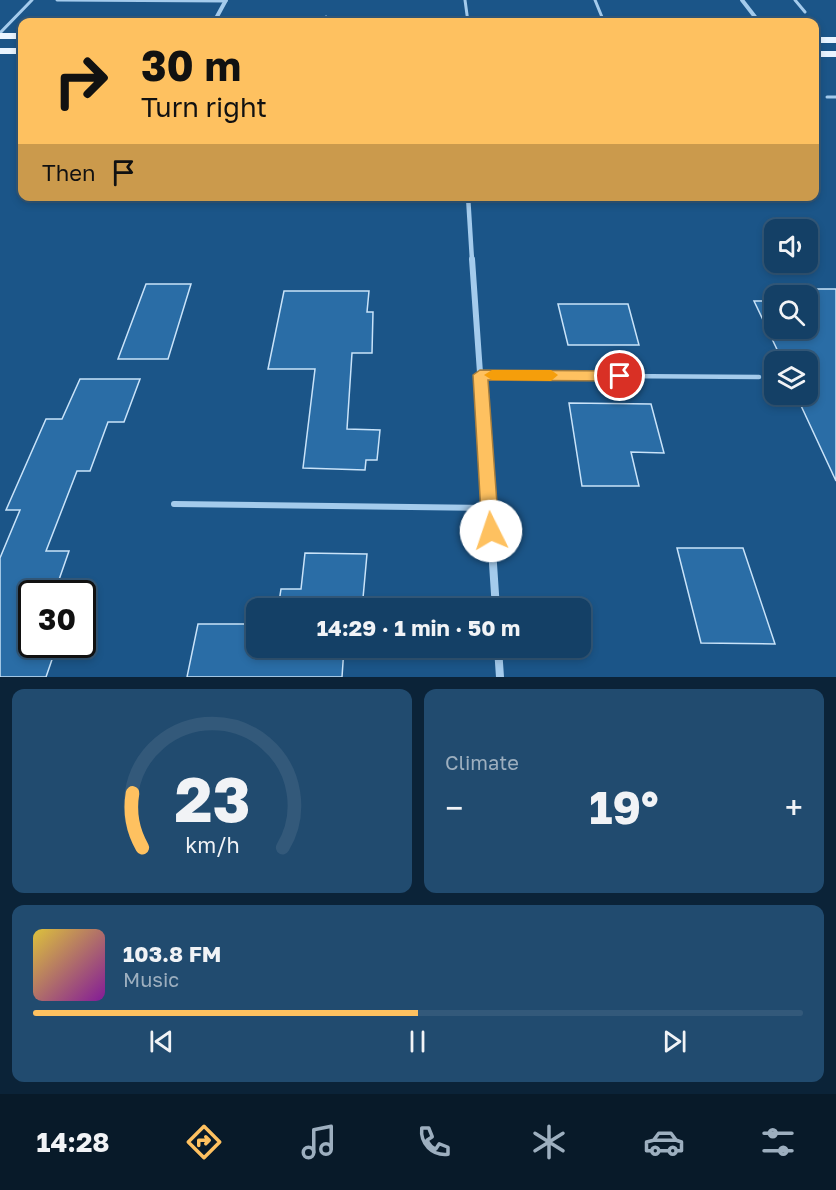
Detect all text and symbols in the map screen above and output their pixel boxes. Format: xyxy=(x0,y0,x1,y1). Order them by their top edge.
text: 30 m xyxy=(141,40,241,90)
icon: right xyxy=(42,42,120,120)
text: Turn right xyxy=(141,91,267,123)
icon: arrive xyxy=(107,156,140,189)
text: Then xyxy=(42,159,95,186)
map controls xyxy=(764,219,818,405)
button: sound xyxy=(764,219,818,273)
button: search xyxy=(764,285,818,339)
pin xyxy=(594,350,645,401)
button: layers xyxy=(764,351,818,405)
icon: arrive xyxy=(603,359,636,392)
position arrow xyxy=(459,499,523,563)
speed limit sign: 30 xyxy=(18,580,96,658)
text: 14:29 · 1 min · 50 m xyxy=(317,614,520,641)
text: Climate xyxy=(445,750,519,774)
text: 23 xyxy=(174,761,250,836)
text: 19° xyxy=(589,780,659,834)
text: − xyxy=(445,788,463,827)
text: + xyxy=(785,788,803,827)
text: km/h xyxy=(185,832,239,858)
text: 103.8 FM xyxy=(123,940,221,967)
text: Music xyxy=(123,967,179,991)
icon: previous xyxy=(145,1025,178,1058)
icon: pause xyxy=(401,1025,434,1058)
icon: next xyxy=(658,1025,691,1058)
icon: directions xyxy=(183,1121,225,1163)
icon: music xyxy=(298,1121,340,1163)
icon: phone xyxy=(413,1121,455,1163)
icon: climate xyxy=(528,1121,570,1163)
icon: car xyxy=(643,1121,685,1163)
icon: filters xyxy=(757,1121,799,1163)
text: 14:28 xyxy=(36,1126,110,1158)

